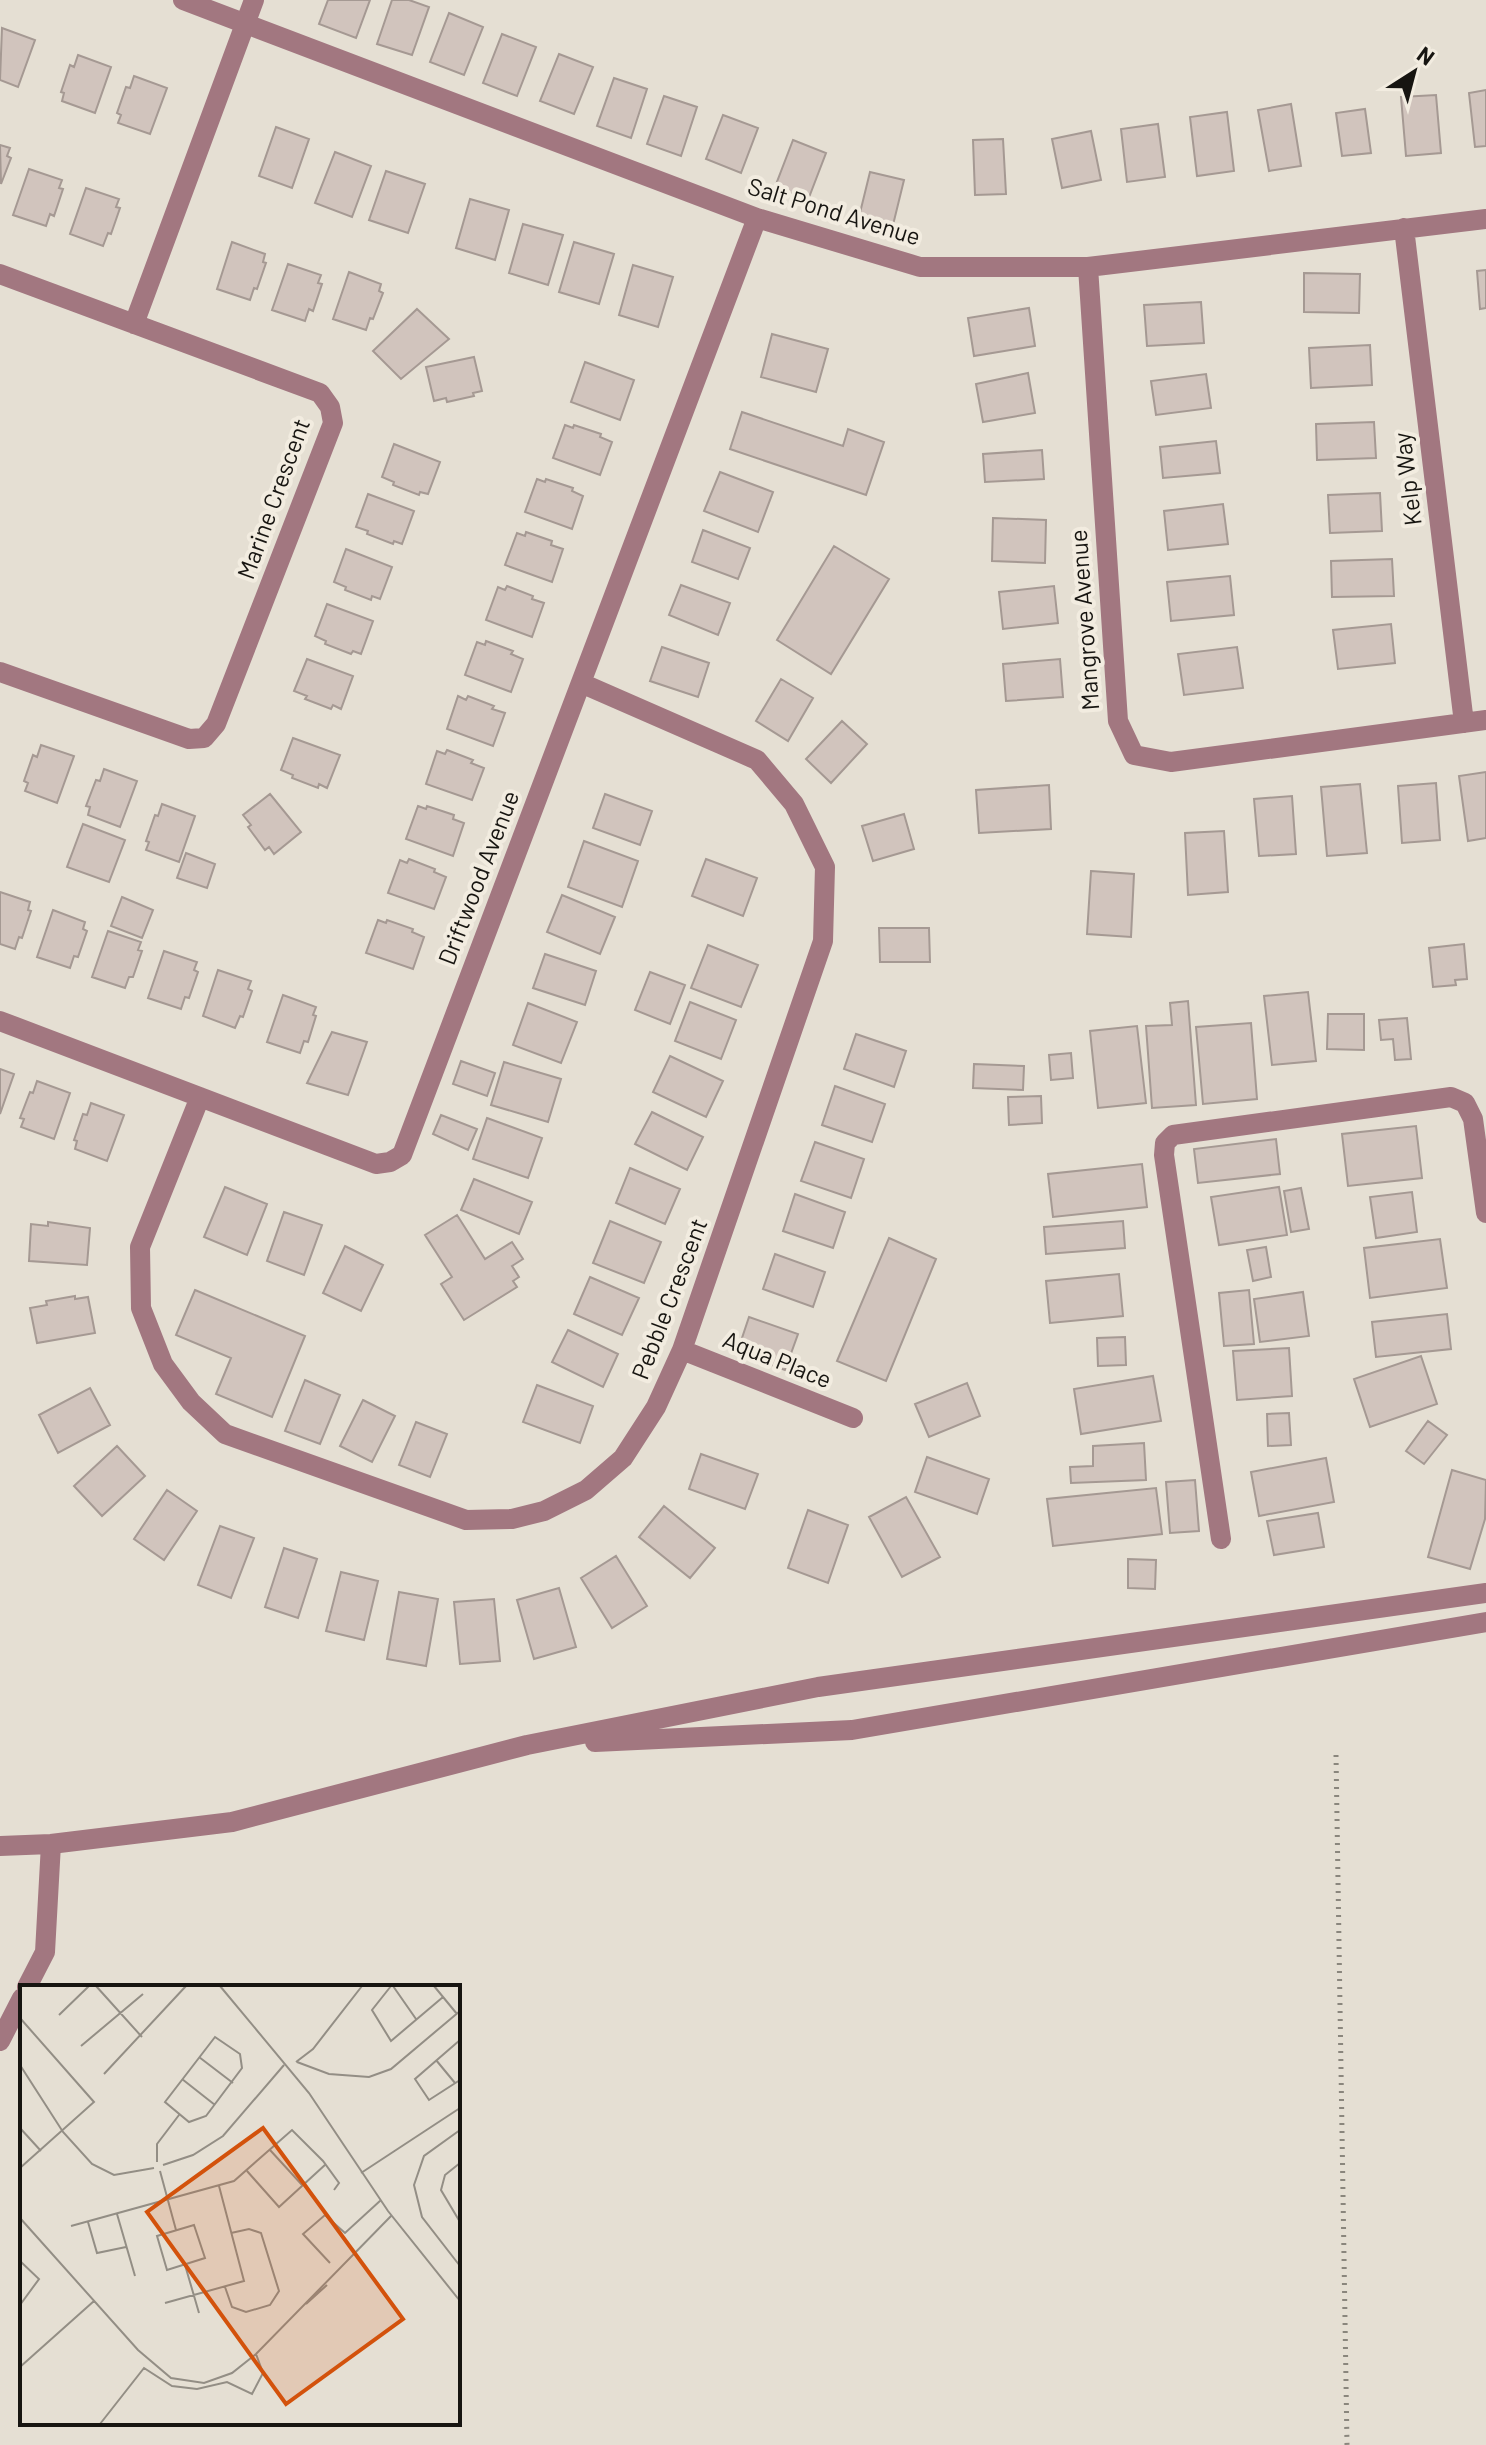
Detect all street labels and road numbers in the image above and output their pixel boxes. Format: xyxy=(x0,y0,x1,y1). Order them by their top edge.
street label: Salt Pond Avenue xyxy=(745,171,924,251)
street label: Marine Crescent xyxy=(230,414,315,583)
street label: Kelp Way xyxy=(1386,431,1427,527)
street label: Mangrove Avenue xyxy=(1063,529,1104,712)
street label: Driftwood Avenue xyxy=(431,786,524,969)
street label: Pebble Crescent xyxy=(625,1214,713,1383)
street label: Aqua Place xyxy=(719,1324,836,1393)

